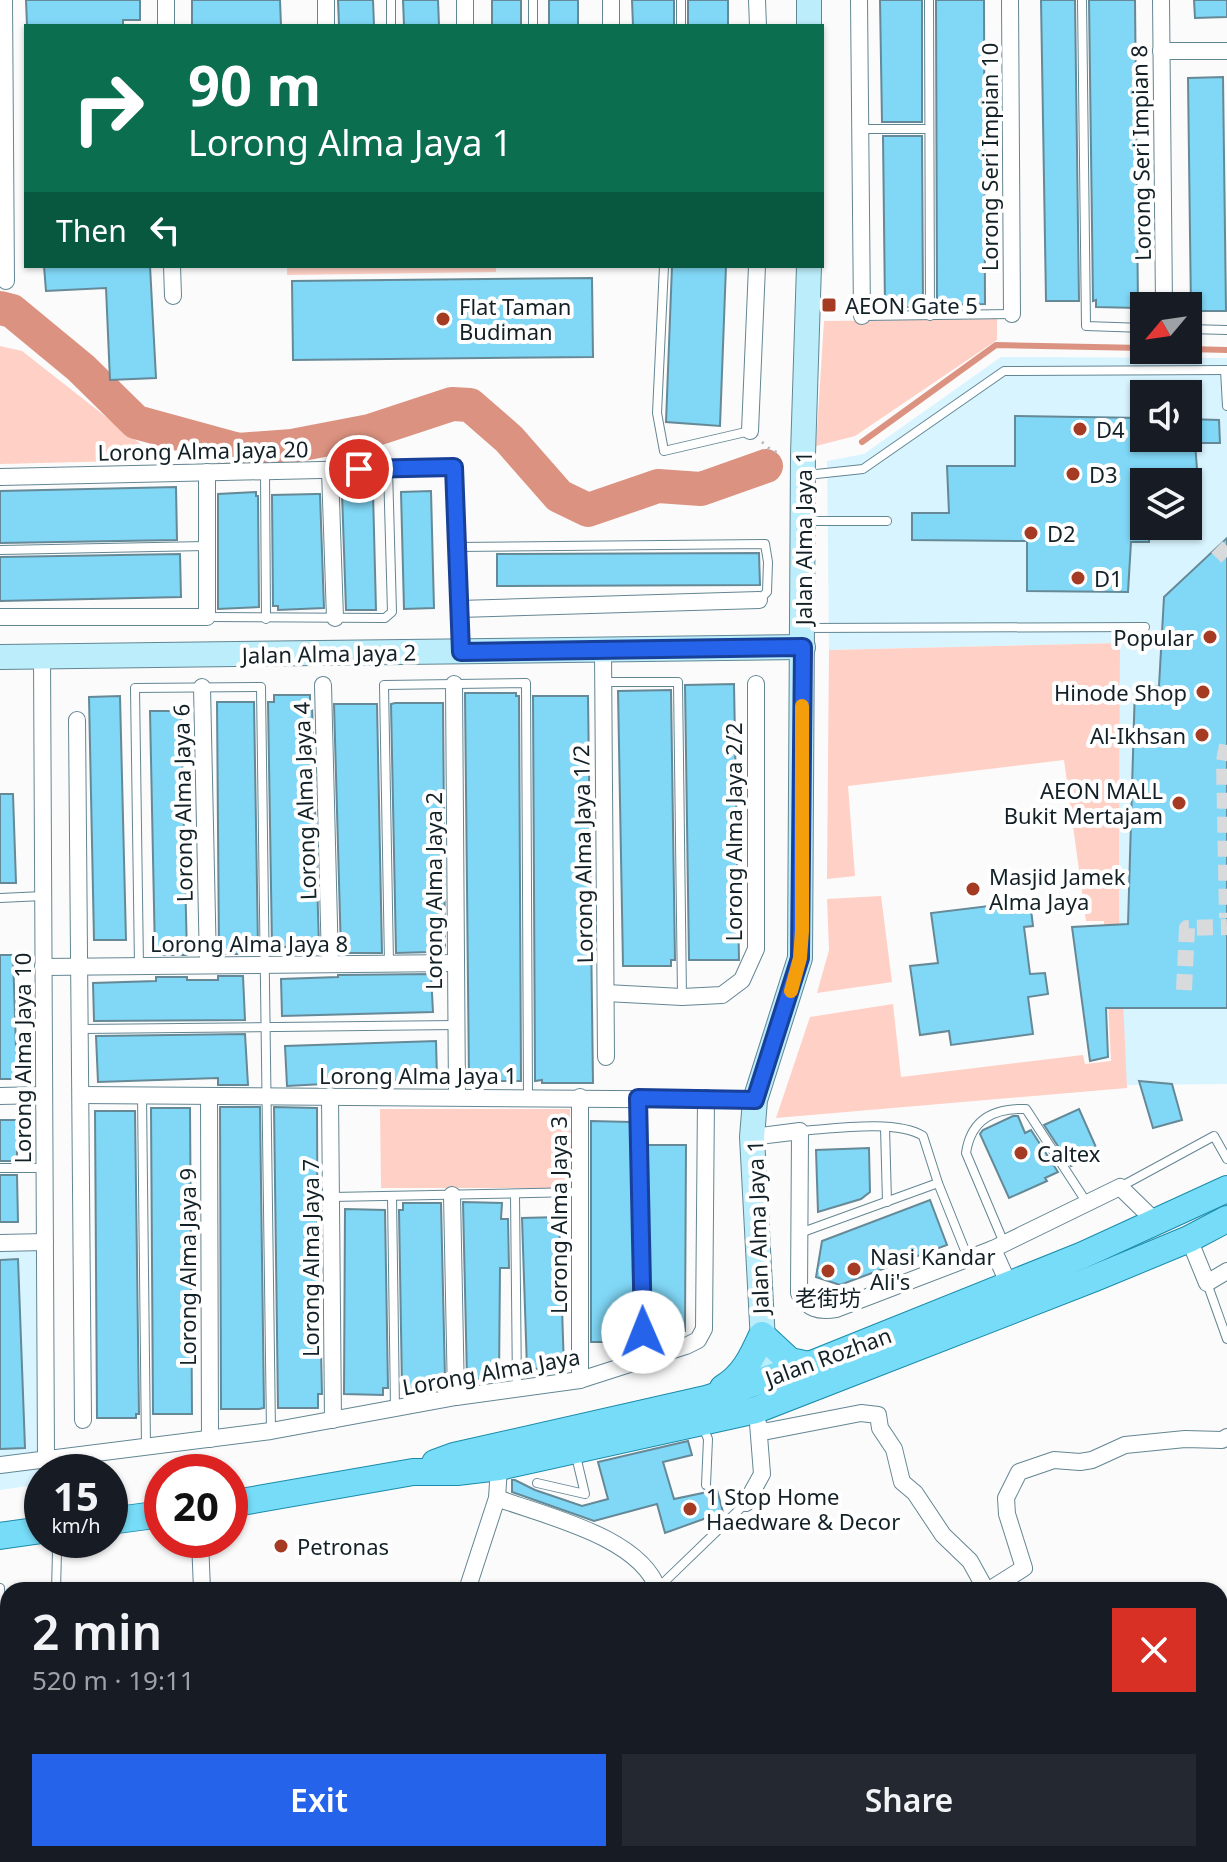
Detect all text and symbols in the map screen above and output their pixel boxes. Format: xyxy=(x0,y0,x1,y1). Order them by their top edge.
street label: Lorong Seri Impian 10 xyxy=(974,43,1004,271)
street label: Lorong Seri Impian 8 xyxy=(1123,45,1157,261)
text: 90 m xyxy=(188,46,321,122)
icon: right xyxy=(56,56,160,160)
text: Lorong Alma Jaya 1 xyxy=(188,118,512,167)
icon: left xyxy=(143,208,187,252)
text: Then xyxy=(56,210,127,251)
place label: AEON Gate 5 xyxy=(845,290,978,320)
place label: Flat Taman Budiman xyxy=(459,291,571,346)
north arrow xyxy=(1130,292,1202,364)
map controls xyxy=(1130,292,1202,540)
marker: AEON Gate 5 xyxy=(820,296,838,314)
marker: Flat Taman Budiman xyxy=(434,310,452,328)
button: sound xyxy=(1130,380,1202,452)
place label: D4 xyxy=(1096,414,1125,444)
marker: D4 xyxy=(1071,420,1089,438)
street label: Lorong Alma Jaya 20 xyxy=(97,433,309,467)
pin xyxy=(325,435,393,503)
icon: arrive xyxy=(337,447,381,491)
street label: Jalan Alma Jaya 1 xyxy=(788,451,818,627)
place label: D3 xyxy=(1089,459,1118,489)
marker: D3 xyxy=(1064,465,1082,483)
button: layers xyxy=(1130,468,1202,540)
place label: D2 xyxy=(1047,518,1076,548)
marker: D2 xyxy=(1022,524,1040,542)
place label: D1 xyxy=(1094,563,1123,593)
marker: D1 xyxy=(1069,569,1087,587)
place label: Popular xyxy=(1113,622,1194,652)
marker: Popular xyxy=(1201,628,1219,646)
street label: Jalan Alma Jaya 2 xyxy=(240,636,416,670)
place label: Hinode Shop xyxy=(1054,677,1187,707)
marker: Hinode Shop xyxy=(1194,683,1212,701)
street label: Lorong Alma Jaya 4 xyxy=(286,701,322,901)
street label: Lorong Alma Jaya 6 xyxy=(165,704,199,902)
place label: Al-Ikhsan xyxy=(1090,720,1186,750)
street label: Lorong Alma Jaya 2/2 xyxy=(718,723,748,942)
marker: Al-Ikhsan xyxy=(1193,726,1211,744)
street label: Lorong Alma Jaya 1/2 xyxy=(565,744,599,964)
place label: AEON MALL Bukit Mertajam xyxy=(1004,775,1163,830)
street label: Lorong Alma Jaya 2 xyxy=(418,792,448,990)
marker: AEON MALL Bukit Mertajam xyxy=(1170,794,1188,812)
place label: Masjid Jamek Alma Jaya xyxy=(989,861,1126,916)
marker: Masjid Jamek Alma Jaya xyxy=(964,880,982,898)
street label: Lorong Alma Jaya 8 xyxy=(150,928,348,958)
street label: Lorong Alma Jaya 10 xyxy=(7,953,37,1163)
street label: Lorong Alma Jaya 1 xyxy=(319,1060,517,1090)
street label: Lorong Alma Jaya 3 xyxy=(543,1116,573,1314)
place label: Caltex xyxy=(1037,1138,1101,1168)
street label: Jalan Alma Jaya 1 xyxy=(739,1139,775,1317)
marker: Caltex xyxy=(1012,1144,1030,1162)
street label: Lorong Alma Jaya 7 xyxy=(295,1159,325,1357)
street label: Lorong Alma Jaya 9 xyxy=(172,1168,202,1366)
place label: Nasi Kandar Ali's xyxy=(870,1241,996,1296)
marker: Nasi Kandar Ali's xyxy=(845,1260,863,1278)
marker: 老街坊 xyxy=(819,1262,837,1280)
place label: 老街坊 xyxy=(795,1282,861,1312)
position arrow xyxy=(601,1290,685,1374)
street label: Jalan Rozhan xyxy=(759,1319,895,1393)
street label: Lorong Alma Jaya xyxy=(400,1341,582,1401)
speed limit sign: 20 xyxy=(144,1454,248,1558)
text: 15 xyxy=(53,1468,99,1523)
place label: 1 Stop Home Haedware & Decor xyxy=(706,1481,900,1536)
marker: 1 Stop Home Haedware & Decor xyxy=(681,1500,699,1518)
text: km/h xyxy=(51,1512,101,1539)
place label: Petronas xyxy=(297,1531,389,1561)
marker: Petronas xyxy=(272,1537,290,1555)
text: 2 min xyxy=(32,1599,162,1664)
button: close xyxy=(1112,1608,1196,1692)
text: 520 m · 19:11 xyxy=(32,1662,195,1698)
button: Exit xyxy=(32,1754,606,1846)
button: Share xyxy=(622,1754,1196,1846)

